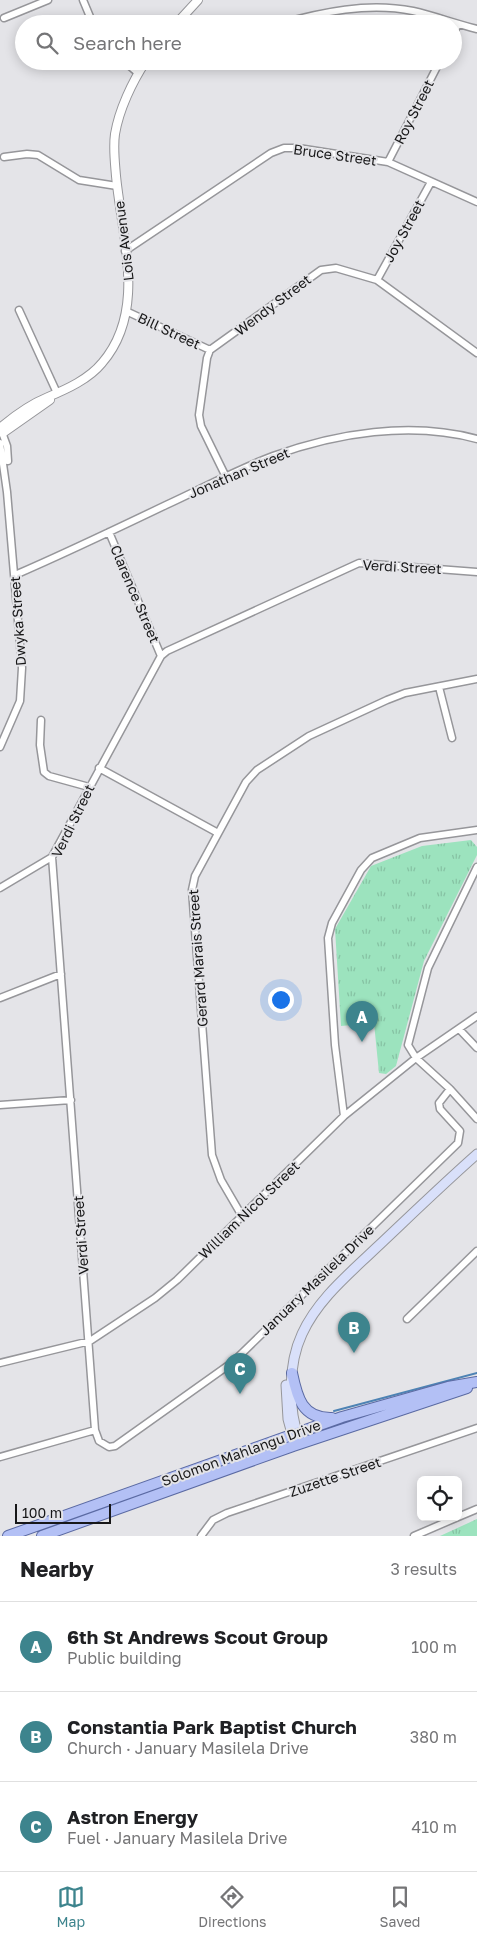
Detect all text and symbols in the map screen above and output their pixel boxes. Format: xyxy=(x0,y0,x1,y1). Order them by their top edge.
search box xyxy=(15,15,462,70)
icon: search xyxy=(33,29,61,57)
text: Search here xyxy=(73,31,182,54)
street label: Roy Street xyxy=(390,77,437,147)
street label: Bruce Street xyxy=(292,140,378,169)
street label: Joy Street xyxy=(379,197,428,265)
street label: Lois Avenue xyxy=(110,200,137,282)
street label: Wendy Street xyxy=(231,270,314,339)
street label: Bill Street xyxy=(135,309,203,352)
street label: Jonathan Street xyxy=(186,444,292,502)
street label: Clarence Street xyxy=(107,542,164,645)
street label: Verdi Street xyxy=(362,556,442,577)
street label: Dwyka Street xyxy=(6,576,29,666)
street label: Verdi Street xyxy=(48,781,98,860)
street label: Gerard Marais Street xyxy=(184,889,211,1027)
your location xyxy=(268,987,294,1013)
pin: A xyxy=(346,1001,378,1042)
street label: William Nicol Street xyxy=(195,1157,303,1262)
street label: Verdi Street xyxy=(69,1195,92,1275)
street label: January Masilela Drive xyxy=(256,1221,377,1339)
pin: B xyxy=(338,1312,370,1353)
pin: C xyxy=(224,1353,256,1394)
street label: Solomon Mahlangu Drive xyxy=(159,1416,323,1489)
street label: Zuzette Street xyxy=(287,1453,383,1500)
map controls xyxy=(417,1476,462,1521)
button: locate xyxy=(417,1476,462,1521)
scale bar xyxy=(15,1501,111,1524)
text: 100 m xyxy=(22,1504,62,1521)
text: Nearby xyxy=(20,1556,94,1582)
text: 3 results xyxy=(390,1559,457,1579)
text: 6th St Andrews Scout Group xyxy=(67,1625,328,1648)
text: A xyxy=(30,1637,42,1657)
text: 100 m xyxy=(411,1637,457,1657)
text: Public building xyxy=(67,1648,182,1668)
text: Constantia Park Baptist Church xyxy=(67,1715,357,1738)
text: B xyxy=(30,1727,42,1747)
text: 380 m xyxy=(410,1727,457,1747)
text: Church · January Masilela Drive xyxy=(67,1738,309,1758)
text: Astron Energy xyxy=(67,1805,198,1828)
text: C xyxy=(30,1817,42,1837)
text: 410 m xyxy=(411,1817,457,1837)
text: Fuel · January Masilela Drive xyxy=(67,1828,287,1848)
tab: Map xyxy=(57,1883,85,1930)
tab: Directions xyxy=(198,1883,267,1930)
tab: Saved xyxy=(380,1883,420,1930)

